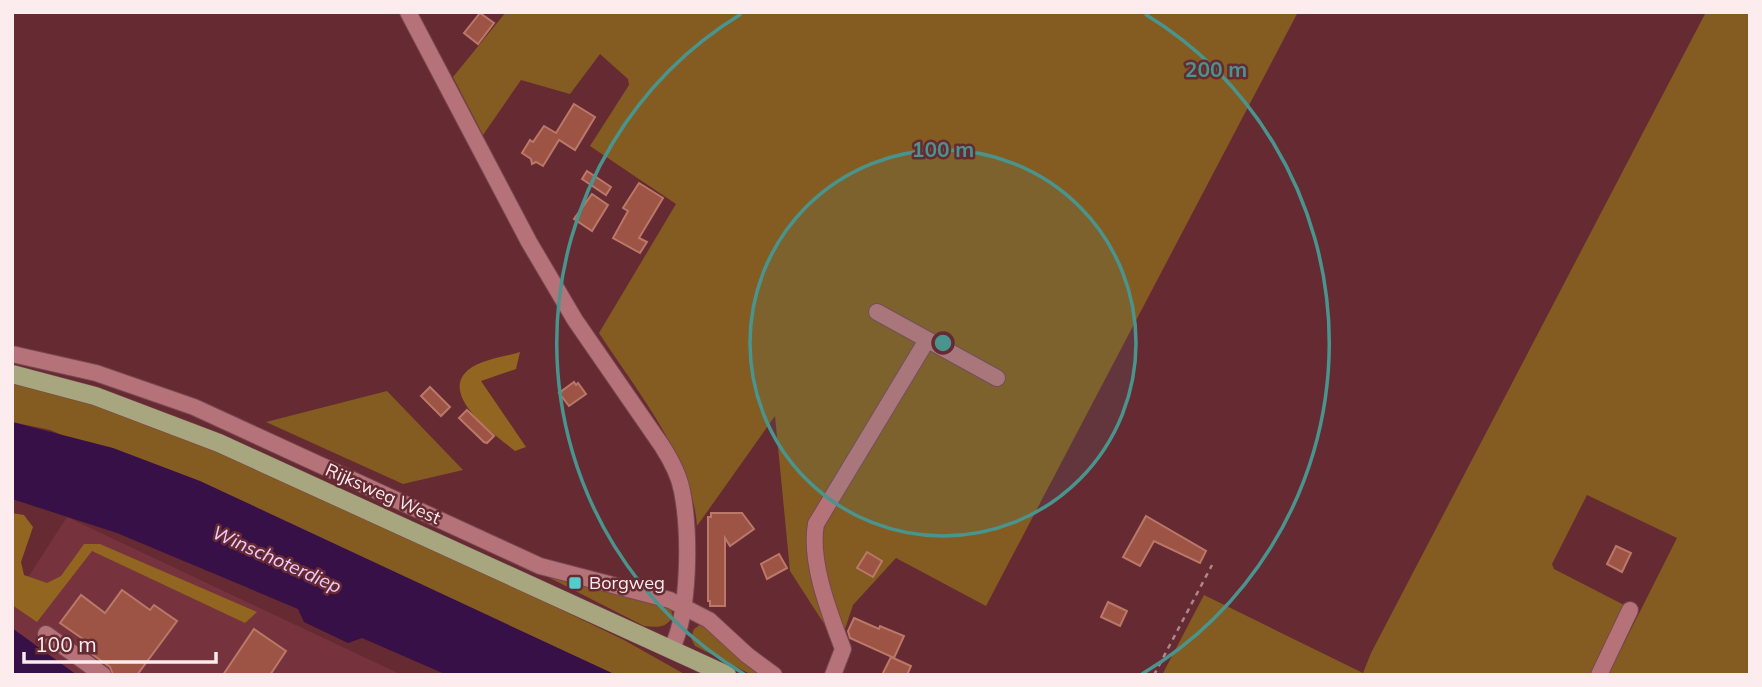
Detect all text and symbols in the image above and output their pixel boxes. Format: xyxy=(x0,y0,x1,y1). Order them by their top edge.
text: 200 m xyxy=(1185,56,1247,82)
text: 100 m xyxy=(912,136,974,162)
centre of rings xyxy=(931,331,955,355)
street label: Rijksweg West xyxy=(322,458,444,529)
water label: Winschoterdiep xyxy=(209,520,345,598)
place label: Borgweg xyxy=(589,571,665,594)
marker: Borgweg xyxy=(567,575,583,591)
scale bar xyxy=(24,620,217,664)
text: 100 m xyxy=(35,631,97,657)

